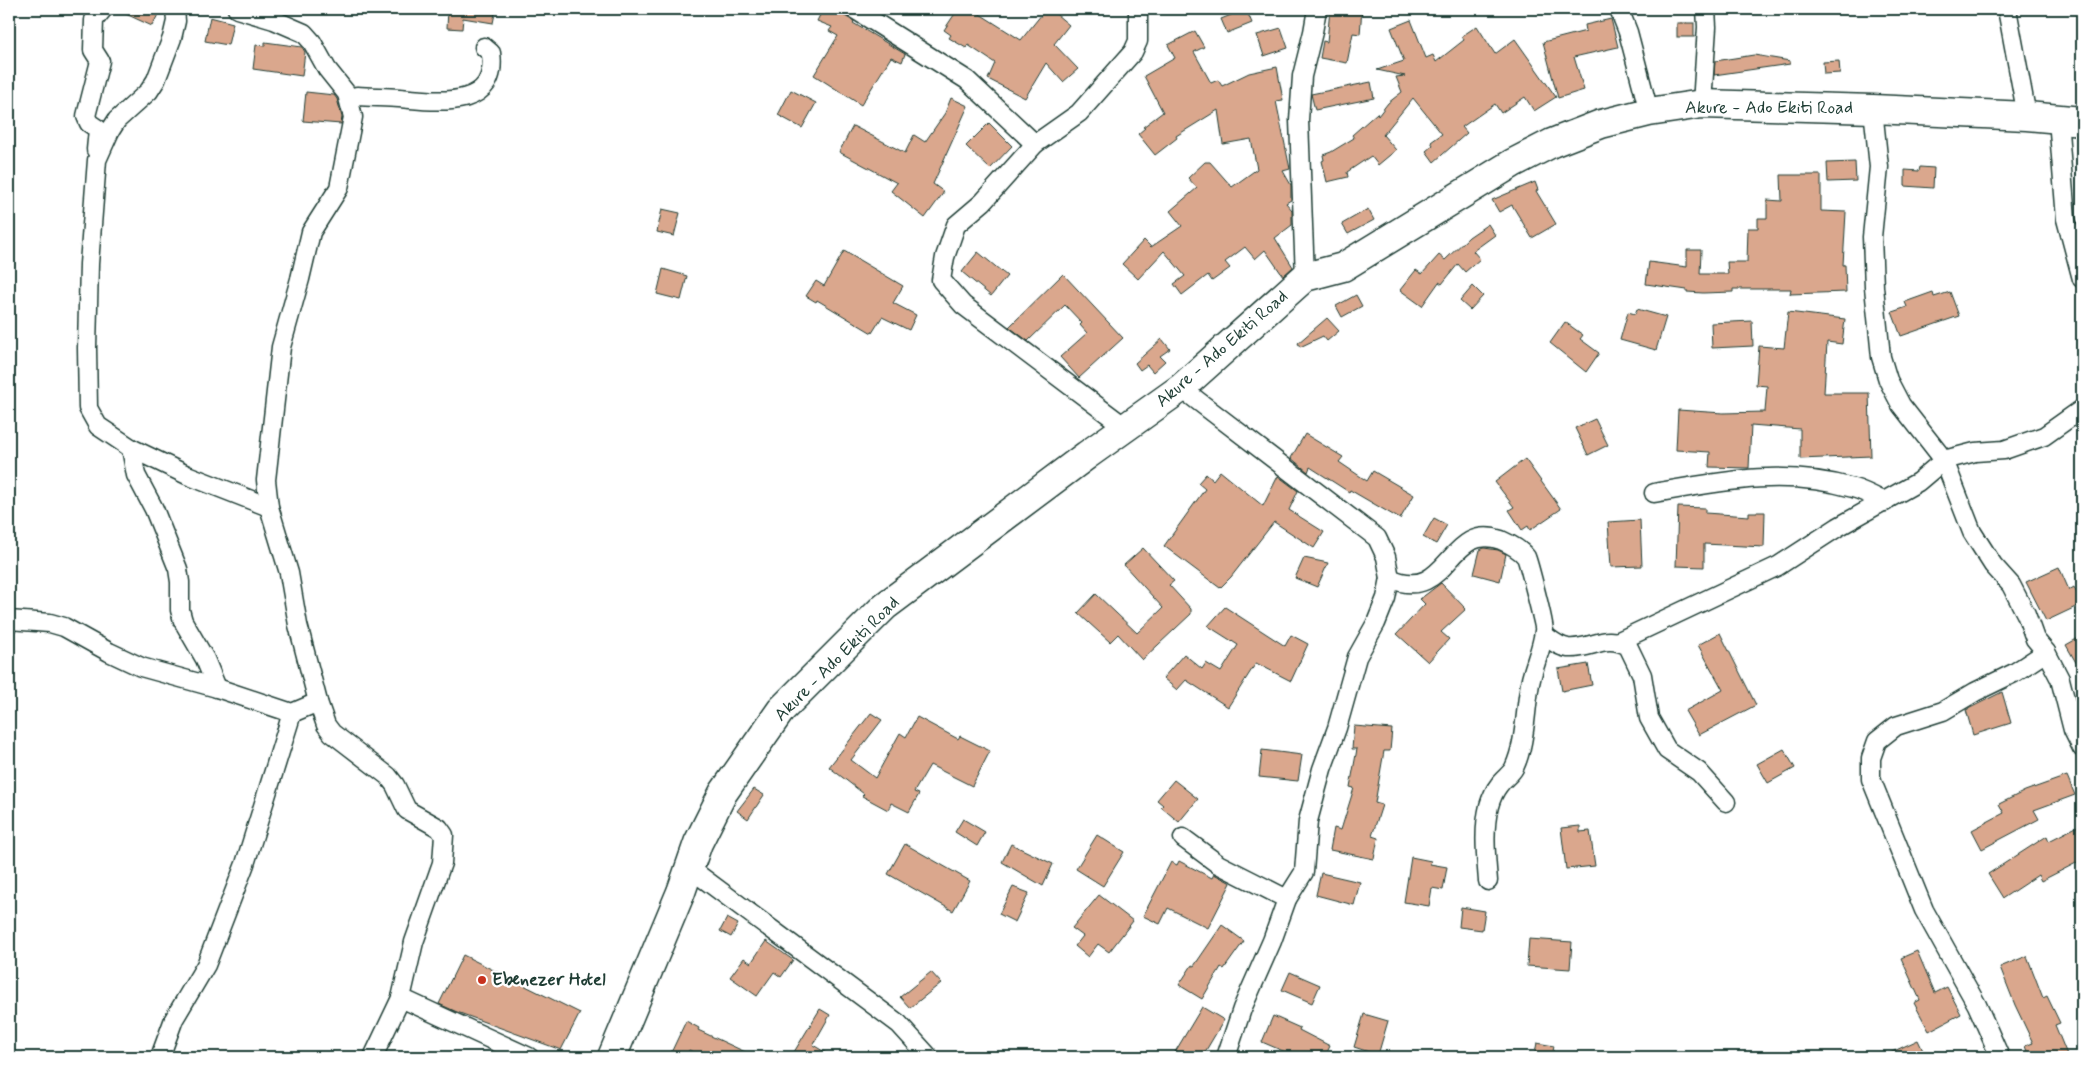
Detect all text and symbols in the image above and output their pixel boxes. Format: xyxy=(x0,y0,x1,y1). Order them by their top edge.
street label: Akure - Ado Ekiti Road xyxy=(1685,96,1853,120)
street label: Akure - Ado Ekiti Road xyxy=(1151,285,1293,413)
street label: Akure - Ado Ekiti Road xyxy=(769,591,905,727)
place label: Ebenezer Hotel xyxy=(492,968,606,992)
marker: Ebenezer Hotel xyxy=(476,974,488,986)

